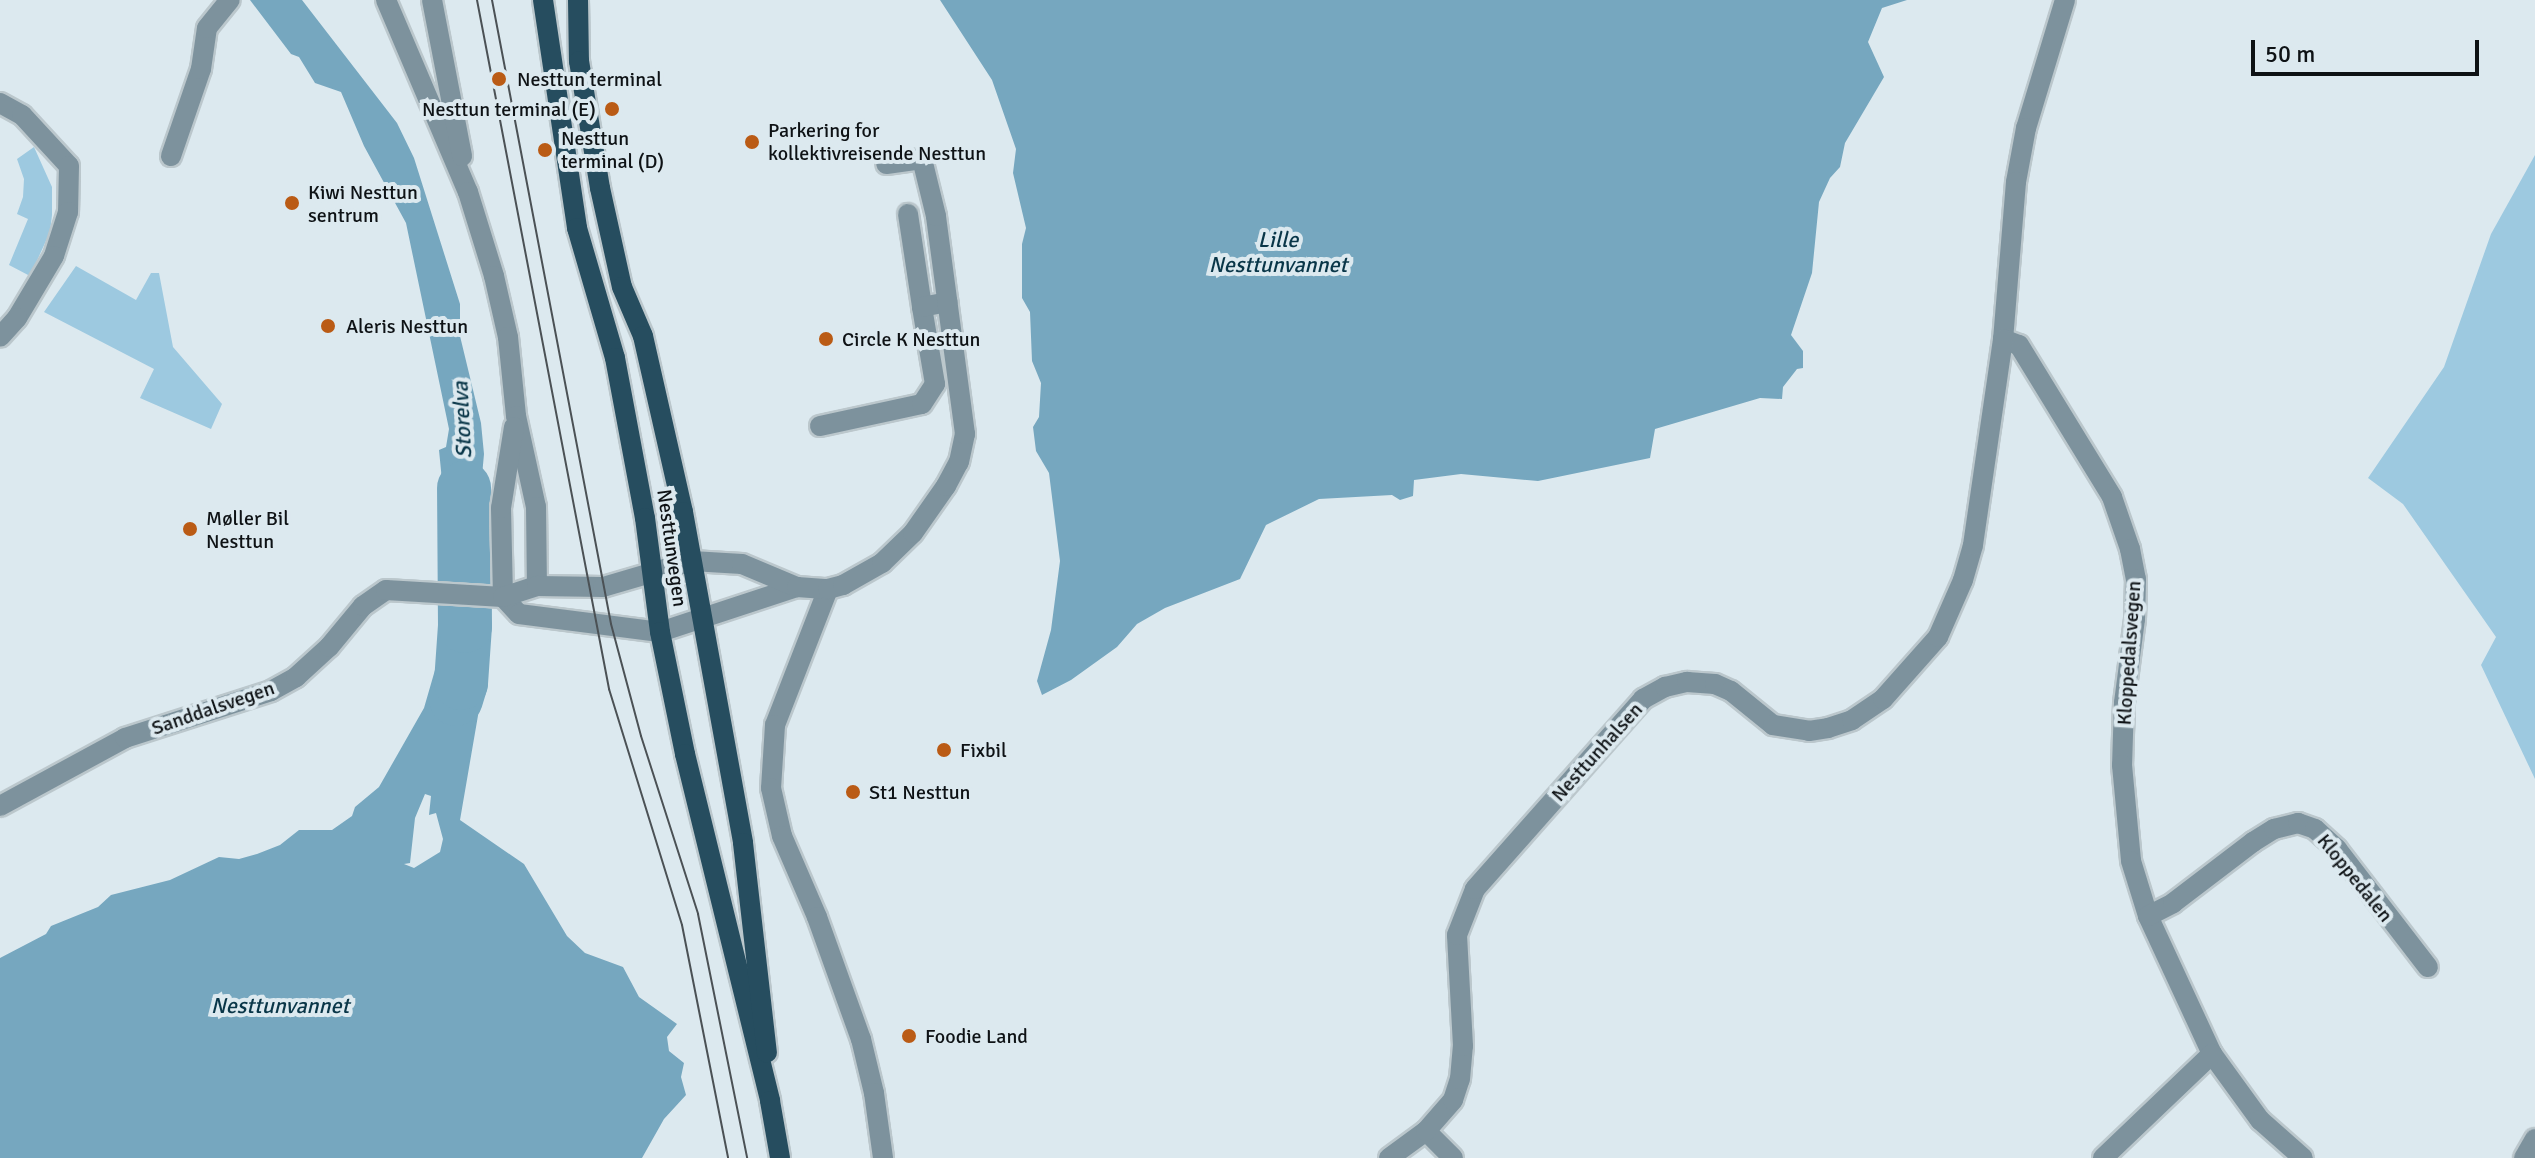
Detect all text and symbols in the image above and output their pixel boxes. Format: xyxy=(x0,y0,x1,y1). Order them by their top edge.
scale bar xyxy=(2255,24,2483,74)
text: 50 m xyxy=(2265,39,2315,69)
place label: Nesttun terminal xyxy=(517,67,662,91)
marker: Nesttun terminal xyxy=(488,68,510,90)
place label: Nesttun terminal (E) xyxy=(422,97,596,121)
marker: Nesttun terminal (E) xyxy=(603,100,621,118)
place label: Parkering for kollektivreisende Nesttun xyxy=(768,118,986,165)
place label: Nesttun terminal (D) xyxy=(561,126,664,173)
marker: Parkering for kollektivreisende Nesttun xyxy=(743,133,761,151)
marker: Nesttun terminal (D) xyxy=(536,141,554,159)
place label: Kiwi Nesttun sentrum xyxy=(308,180,418,227)
marker: Kiwi Nesttun sentrum xyxy=(283,194,301,212)
water label: Lille Nesttunvannet xyxy=(1209,226,1347,278)
place label: Aleris Nesttun xyxy=(346,314,468,338)
marker: Aleris Nesttun xyxy=(317,315,339,337)
place label: Circle K Nesttun xyxy=(842,327,980,351)
marker: Circle K Nesttun xyxy=(817,330,835,348)
water label: Storelva xyxy=(447,381,477,459)
street label: Nesttunvegen xyxy=(652,488,692,608)
place label: Møller Bil Nesttun xyxy=(206,506,289,553)
marker: Møller Bil Nesttun xyxy=(181,520,199,538)
street label: Kloppedalsvegen xyxy=(2112,580,2146,726)
street label: Sanddalsvegen xyxy=(148,676,278,740)
street label: Nesttunhalsen xyxy=(1546,698,1648,806)
place label: Fixbil xyxy=(960,738,1007,762)
marker: Fixbil xyxy=(935,741,953,759)
place label: St1 Nesttun xyxy=(869,780,971,804)
marker: St1 Nesttun xyxy=(844,783,862,801)
street label: Kloppedalen xyxy=(2312,829,2398,927)
water label: Nesttunvannet xyxy=(211,993,349,1019)
place label: Foodie Land xyxy=(925,1024,1028,1048)
marker: Foodie Land xyxy=(900,1027,918,1045)

